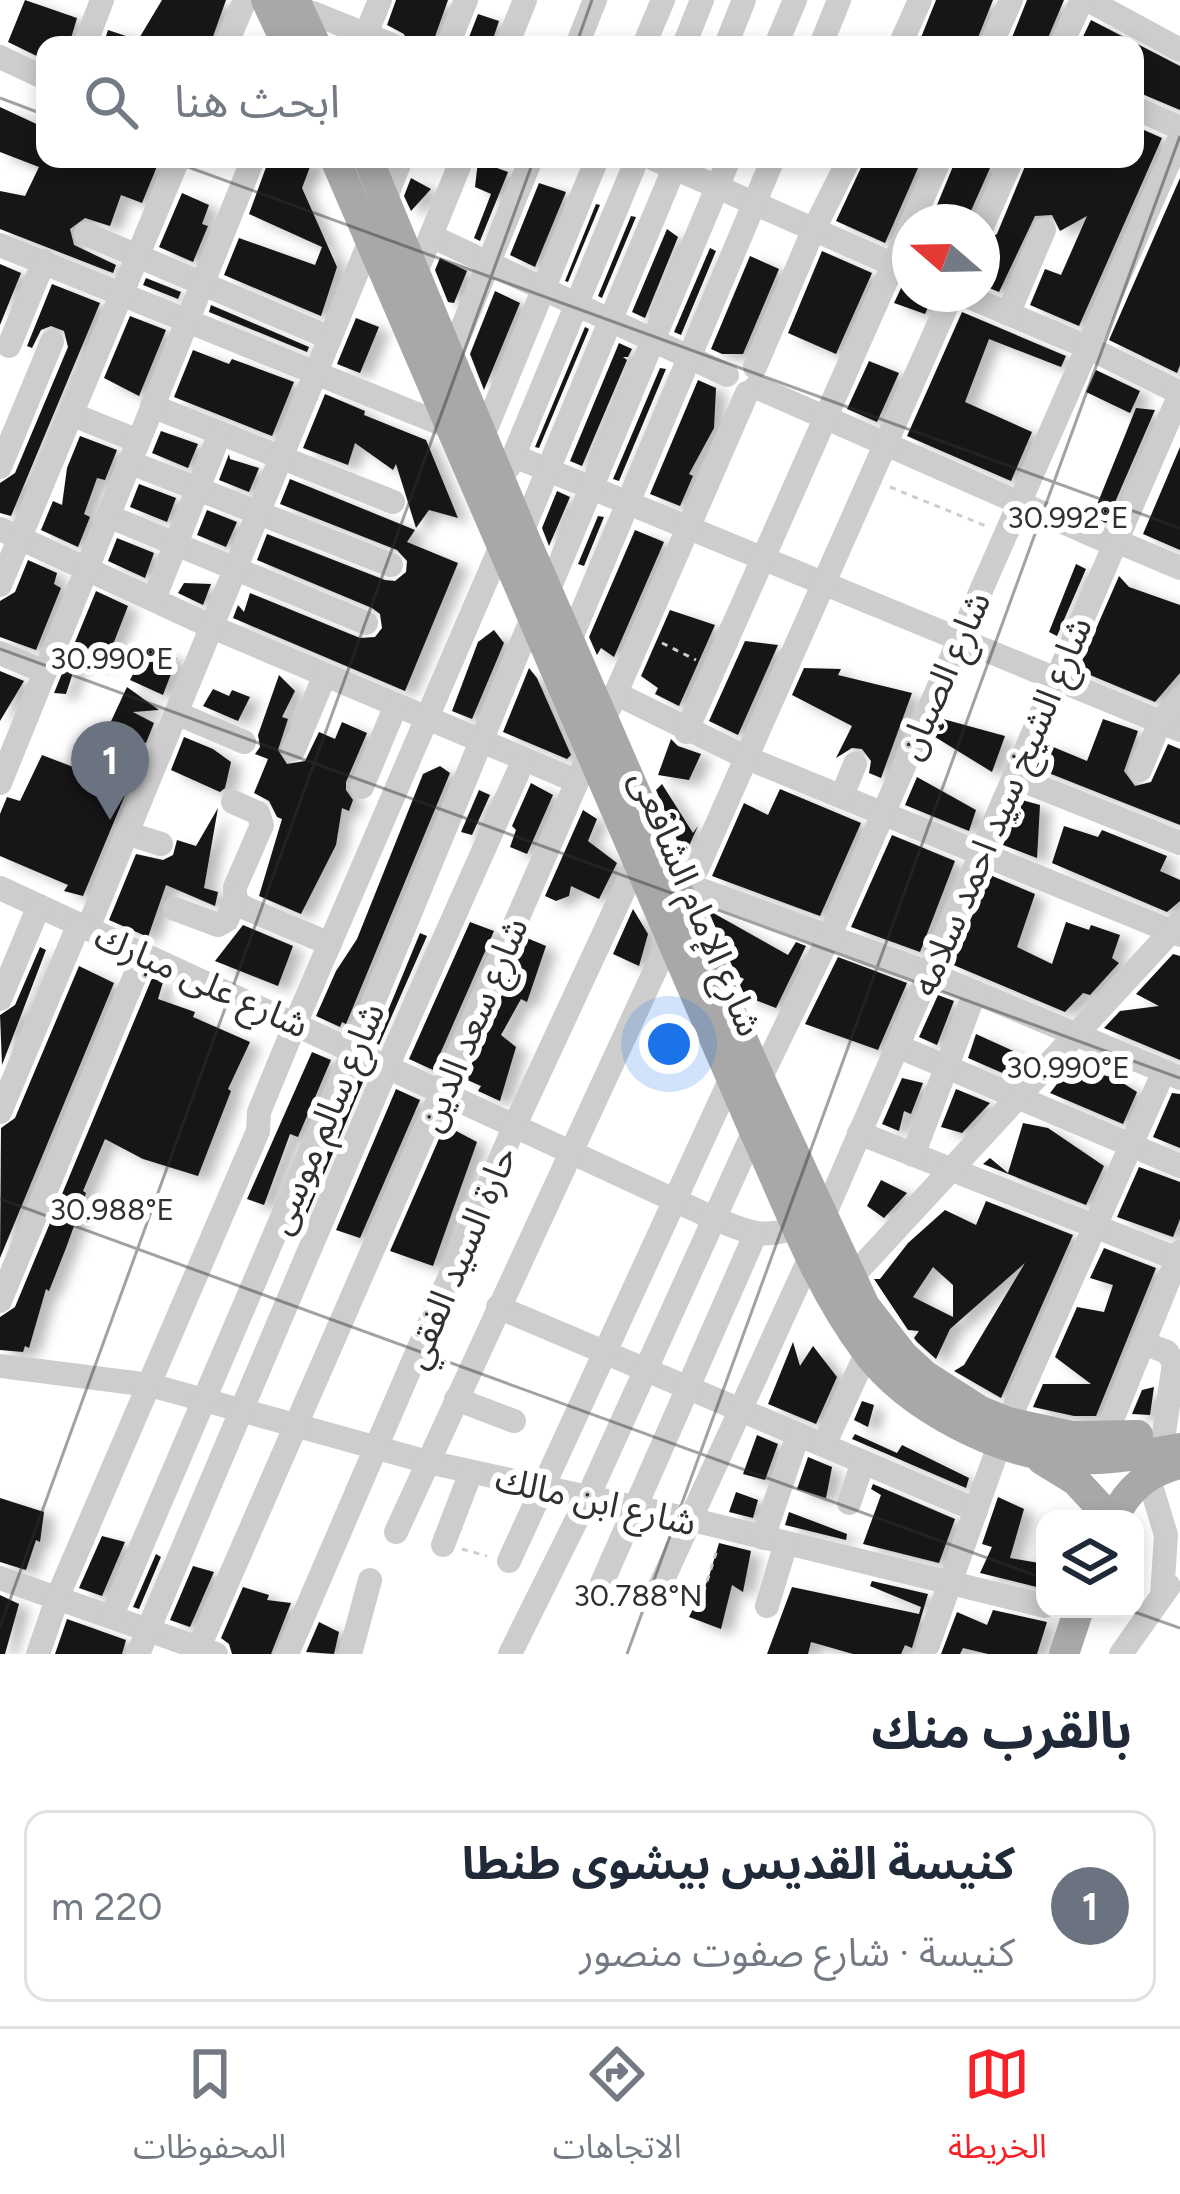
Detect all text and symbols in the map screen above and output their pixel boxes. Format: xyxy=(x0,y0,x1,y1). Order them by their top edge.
search box xyxy=(36,36,1144,168)
icon: search xyxy=(78,69,144,135)
text: ابحث هنا xyxy=(174,74,340,128)
north arrow xyxy=(892,204,1000,312)
text: 30.992°E xyxy=(1007,499,1129,536)
street label: شارع الصبان xyxy=(887,585,1004,768)
street label: شارع الشيخ سيد احمد سلامه xyxy=(902,610,1106,1004)
text: 30.990°E xyxy=(50,640,174,677)
pin: 1 xyxy=(71,721,149,820)
street label: شارع الإمام الشافعى xyxy=(616,764,772,1045)
street label: شارع سعد الدين xyxy=(408,911,541,1140)
street label: شارع على مبارك xyxy=(86,914,315,1051)
street label: شارع سالم موسى xyxy=(257,996,399,1243)
your location xyxy=(639,1014,699,1074)
text: 30.990°E xyxy=(1006,1049,1130,1086)
street label: حارة السيد الفقي xyxy=(393,1140,531,1377)
text: 30.988°E xyxy=(50,1191,174,1228)
street label: شارع ابن مالك xyxy=(490,1457,700,1549)
map controls xyxy=(1036,1510,1144,1618)
button: layers xyxy=(1036,1510,1144,1618)
text: 30.788°N xyxy=(573,1577,703,1614)
text: بالقرب منك xyxy=(871,1700,1132,1761)
text: كنيسة القديس بيشوى طنطا xyxy=(462,1836,1015,1890)
text: 220 m xyxy=(51,1883,162,1930)
text: 1 xyxy=(1082,1883,1098,1930)
text: كنيسة · شارع صفوت منصور xyxy=(579,1929,1015,1976)
tab: المحفوظات xyxy=(133,2041,286,2182)
tab: الاتجاهات xyxy=(553,2041,682,2182)
tab: الخريطة xyxy=(948,2041,1047,2182)

